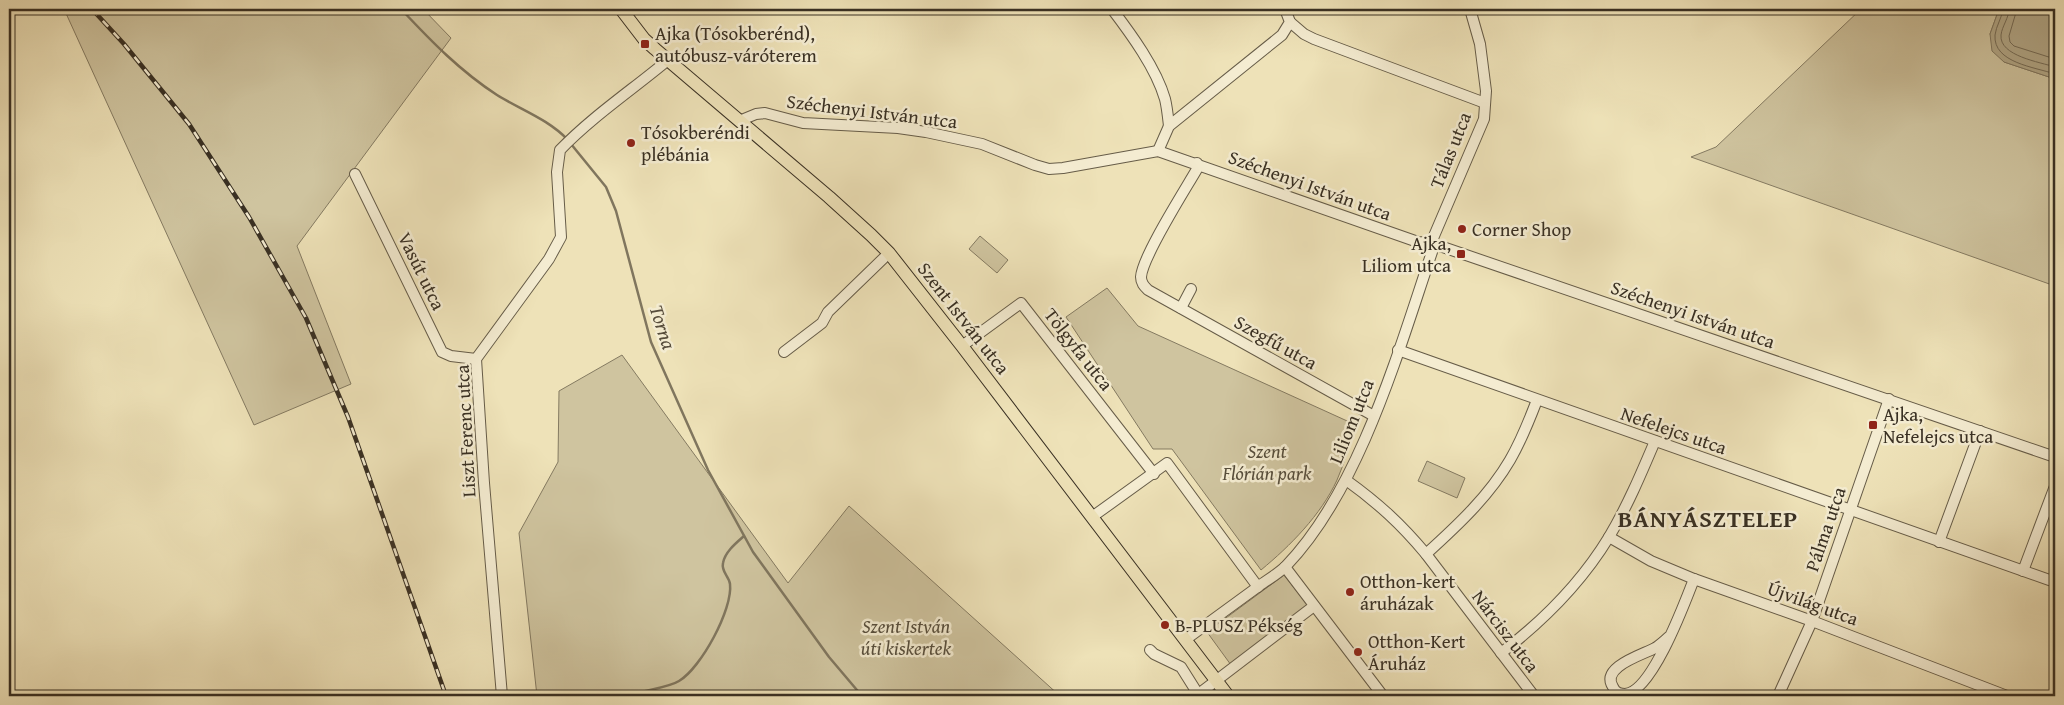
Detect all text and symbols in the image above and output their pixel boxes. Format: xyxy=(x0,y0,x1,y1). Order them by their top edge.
place label: Ajka (Tósokberénd), autóbusz-váróterem xyxy=(655,19,817,69)
marker: Ajka (Tósokberénd), autóbusz-váróterem xyxy=(639,38,651,50)
street label: Széchenyi István utca xyxy=(785,87,959,135)
street label: Tálas utca xyxy=(1422,108,1478,192)
place label: Tósokberéndi plébánia xyxy=(641,118,750,168)
marker: Tósokberéndi plébánia xyxy=(625,137,637,149)
street label: Széchenyi István utca xyxy=(1225,142,1395,228)
place label: Corner Shop xyxy=(1472,215,1571,243)
marker: Corner Shop xyxy=(1456,223,1468,235)
street label: Vasút utca xyxy=(391,227,453,315)
place label: Ajka, Liliom utca xyxy=(1362,229,1451,279)
marker: Ajka, Liliom utca xyxy=(1455,248,1467,260)
street label: Szent István utca xyxy=(911,256,1017,380)
street label: Széchenyi István utca xyxy=(1607,273,1779,355)
water label: Torna xyxy=(643,301,684,354)
street label: Tölgyfa utca xyxy=(1038,302,1120,396)
street label: Szegfű utca xyxy=(1229,308,1323,376)
street label: Liszt Ferenc utca xyxy=(448,364,482,498)
street label: Liliom utca xyxy=(1321,374,1381,468)
street label: Nefelejcs utca xyxy=(1617,399,1731,461)
place label: Ajka, Nefelejcs utca xyxy=(1883,400,1993,450)
marker: Ajka, Nefelejcs utca xyxy=(1867,419,1879,431)
park label: Szent Flórián park xyxy=(1221,437,1312,487)
street label: Pálma utca xyxy=(1798,483,1853,575)
district label: BÁNYÁSZTELEP xyxy=(1618,501,1798,536)
place label: Otthon-kert áruházak xyxy=(1360,567,1456,617)
street label: Újvilág utca xyxy=(1764,574,1862,632)
street label: Nárcisz utca xyxy=(1466,584,1546,678)
marker: Otthon-kert áruházak xyxy=(1344,586,1356,598)
place label: B-PLUSZ Pékség xyxy=(1175,611,1303,639)
park label: Szent István úti kiskertek xyxy=(861,612,952,662)
marker: B-PLUSZ Pékség xyxy=(1159,619,1171,631)
place label: Otthon-Kert Áruház xyxy=(1368,627,1466,677)
marker: Otthon-Kert Áruház xyxy=(1352,646,1364,658)

